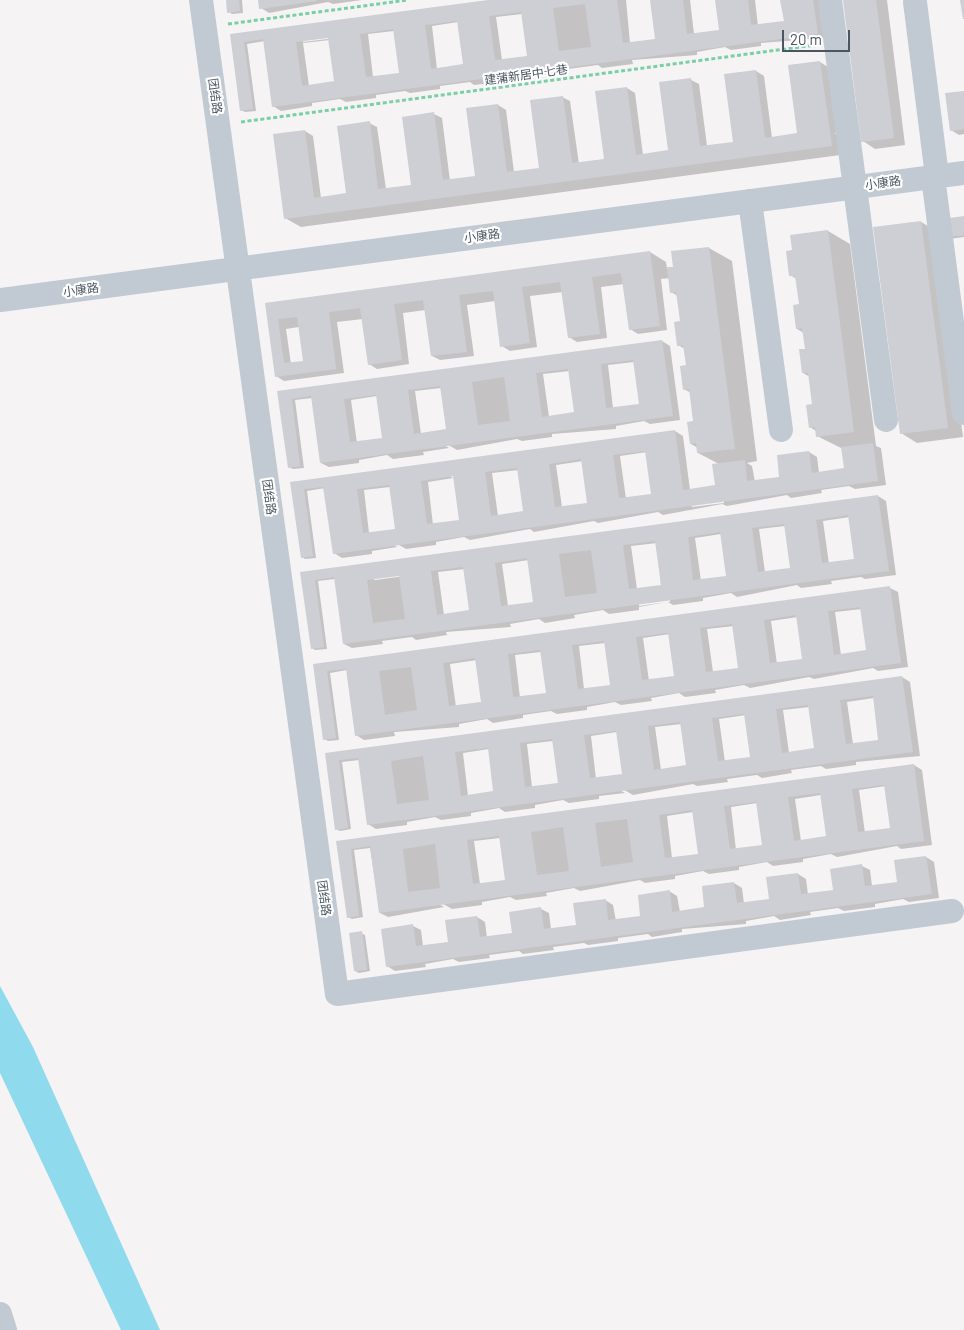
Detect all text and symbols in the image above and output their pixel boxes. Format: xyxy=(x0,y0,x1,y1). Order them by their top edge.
scale bar xyxy=(784,20,852,52)
text: 20 m xyxy=(790,30,822,48)
street label: 建蒲新居中七巷 xyxy=(483,62,569,88)
street label: 团结路 xyxy=(205,77,225,115)
street label: 小康路 xyxy=(864,173,902,193)
street label: 小康路 xyxy=(463,226,501,246)
street label: 小康路 xyxy=(62,280,100,300)
street label: 团结路 xyxy=(259,478,279,516)
street label: 团结路 xyxy=(314,879,334,917)

